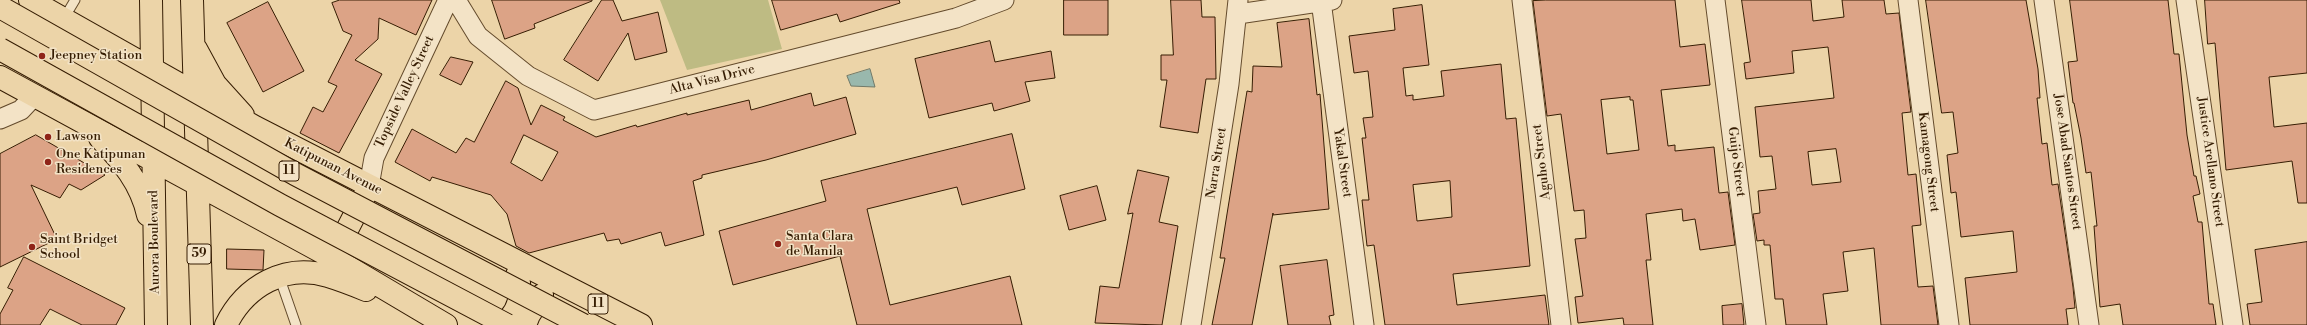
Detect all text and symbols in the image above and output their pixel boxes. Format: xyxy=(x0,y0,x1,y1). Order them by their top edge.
street label: Topside Valley Street xyxy=(372,33,438,151)
place label: Jeepney Station xyxy=(50,48,142,64)
marker: Jeepney Station xyxy=(37,51,47,61)
street label: Alta Visa Drive xyxy=(668,62,756,98)
street label: Jose Abad Santos Street xyxy=(2050,93,2084,231)
street label: Justice Arellano Street xyxy=(2193,96,2227,228)
street label: Kamagong Street xyxy=(1914,111,1942,213)
street label: Aguho Street xyxy=(1530,123,1554,201)
street label: Narra Street xyxy=(1204,126,1230,200)
street label: Guijo Street xyxy=(1724,126,1748,198)
street label: Yakal Street xyxy=(1329,127,1355,199)
place label: Lawson xyxy=(56,129,101,145)
marker: Lawson xyxy=(43,132,53,142)
street label: Katipunan Avenue xyxy=(281,136,385,198)
place label: One Katipunan Residences xyxy=(56,147,146,178)
marker: One Katipunan Residences xyxy=(43,157,53,167)
road number: 11 xyxy=(279,161,299,181)
street label: Aurora Boulevard xyxy=(146,190,164,294)
place label: Santa Clara de Manila xyxy=(786,229,853,260)
place label: Saint Bridget School xyxy=(40,232,118,263)
marker: Santa Clara de Manila xyxy=(773,239,783,249)
marker: Saint Bridget School xyxy=(27,242,37,252)
road number: 59 xyxy=(187,244,211,264)
road number: 11 xyxy=(588,294,608,314)

